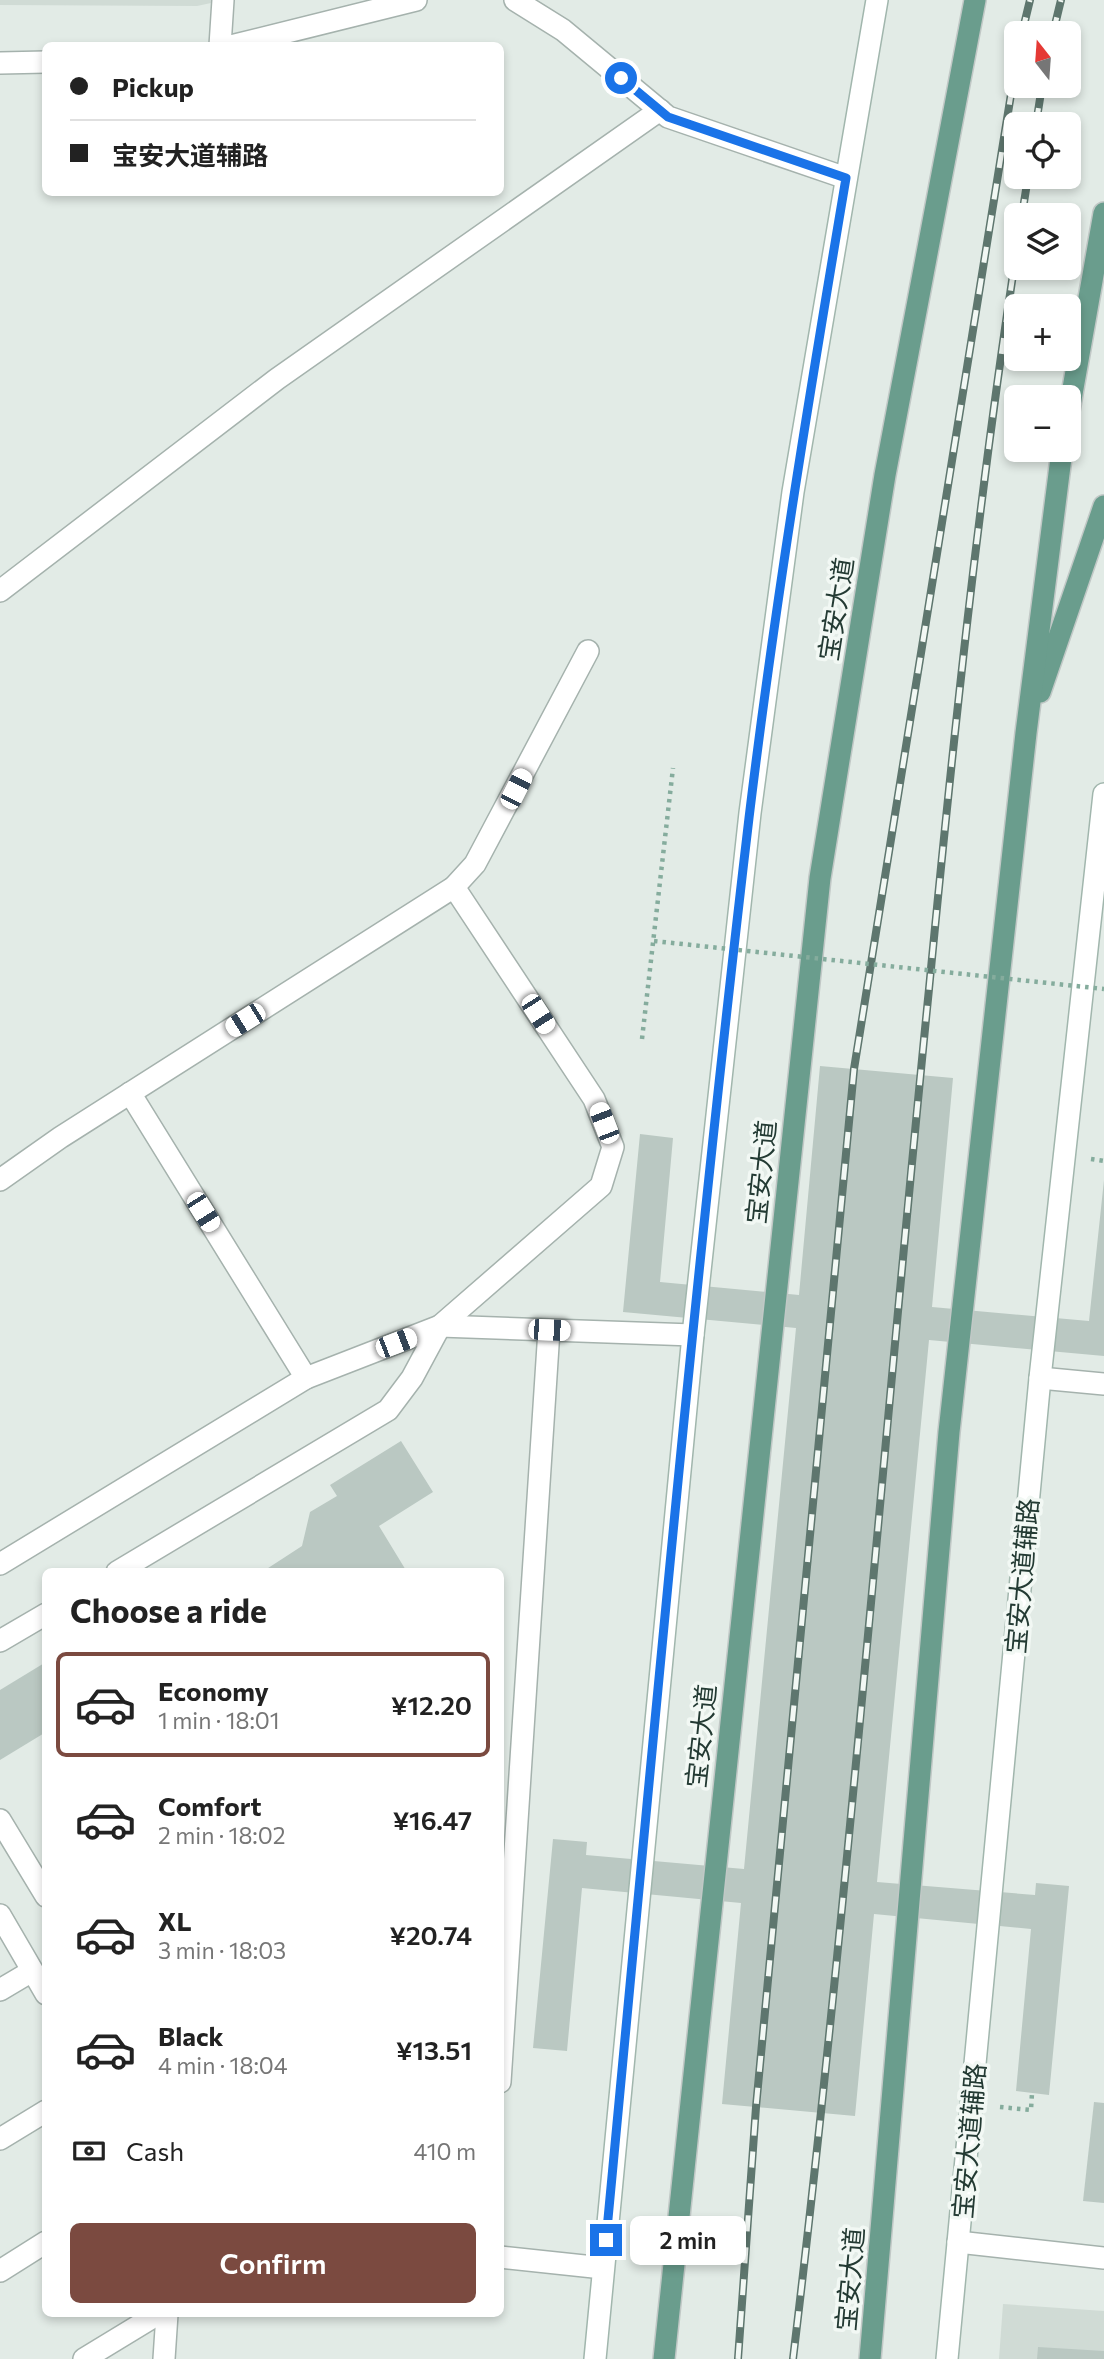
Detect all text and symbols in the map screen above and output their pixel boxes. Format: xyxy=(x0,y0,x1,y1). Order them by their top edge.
north arrow xyxy=(1004,21,1082,98)
map controls xyxy=(1004,21,1081,462)
route start xyxy=(605,62,637,94)
text: Pickup xyxy=(112,71,194,102)
button: locate xyxy=(1004,112,1081,189)
text: 宝安大道辅路 xyxy=(112,139,268,170)
button: layers xyxy=(1004,203,1081,280)
button: + xyxy=(1004,294,1081,371)
button: − xyxy=(1004,385,1081,462)
street label: 宝安大道 xyxy=(812,555,858,663)
car xyxy=(498,766,535,812)
car xyxy=(518,991,559,1037)
car xyxy=(222,1000,269,1040)
car xyxy=(587,1100,622,1146)
street label: 宝安大道 xyxy=(739,1119,781,1225)
car xyxy=(183,1189,224,1235)
car xyxy=(528,1319,571,1341)
car xyxy=(373,1326,420,1360)
street label: 宝安大道辅路 xyxy=(999,1497,1043,1655)
text: Choose a ride xyxy=(70,1590,267,1630)
icon: car xyxy=(74,1673,137,1736)
text: Economy xyxy=(158,1675,269,1706)
street label: 宝安大道 xyxy=(679,1683,721,1789)
text: ¥12.20 xyxy=(391,1689,472,1720)
text: 1 min · 18:01 xyxy=(158,1706,280,1734)
icon: car xyxy=(74,1788,137,1851)
text: Comfort xyxy=(158,1790,261,1821)
text: ¥16.47 xyxy=(393,1804,472,1835)
text: 2 min · 18:02 xyxy=(158,1821,285,1849)
icon: car xyxy=(74,1903,137,1966)
text: XL xyxy=(158,1905,192,1936)
text: ¥20.74 xyxy=(389,1919,472,1950)
text: 3 min · 18:03 xyxy=(158,1936,286,1964)
icon: car xyxy=(74,2018,137,2081)
text: Black xyxy=(158,2020,224,2051)
text: ¥13.51 xyxy=(396,2034,472,2065)
text: 4 min · 18:04 xyxy=(158,2051,288,2079)
street label: 宝安大道辅路 xyxy=(946,2062,990,2220)
icon: cash xyxy=(70,2132,108,2170)
text: Cash xyxy=(126,2135,184,2166)
text: 410 m xyxy=(414,2137,476,2165)
callout: 2 min xyxy=(630,2216,746,2264)
button: Confirm xyxy=(70,2223,476,2303)
route end xyxy=(590,2224,622,2256)
text: 2 min xyxy=(660,2226,716,2254)
street label: 宝安大道 xyxy=(829,2226,869,2332)

